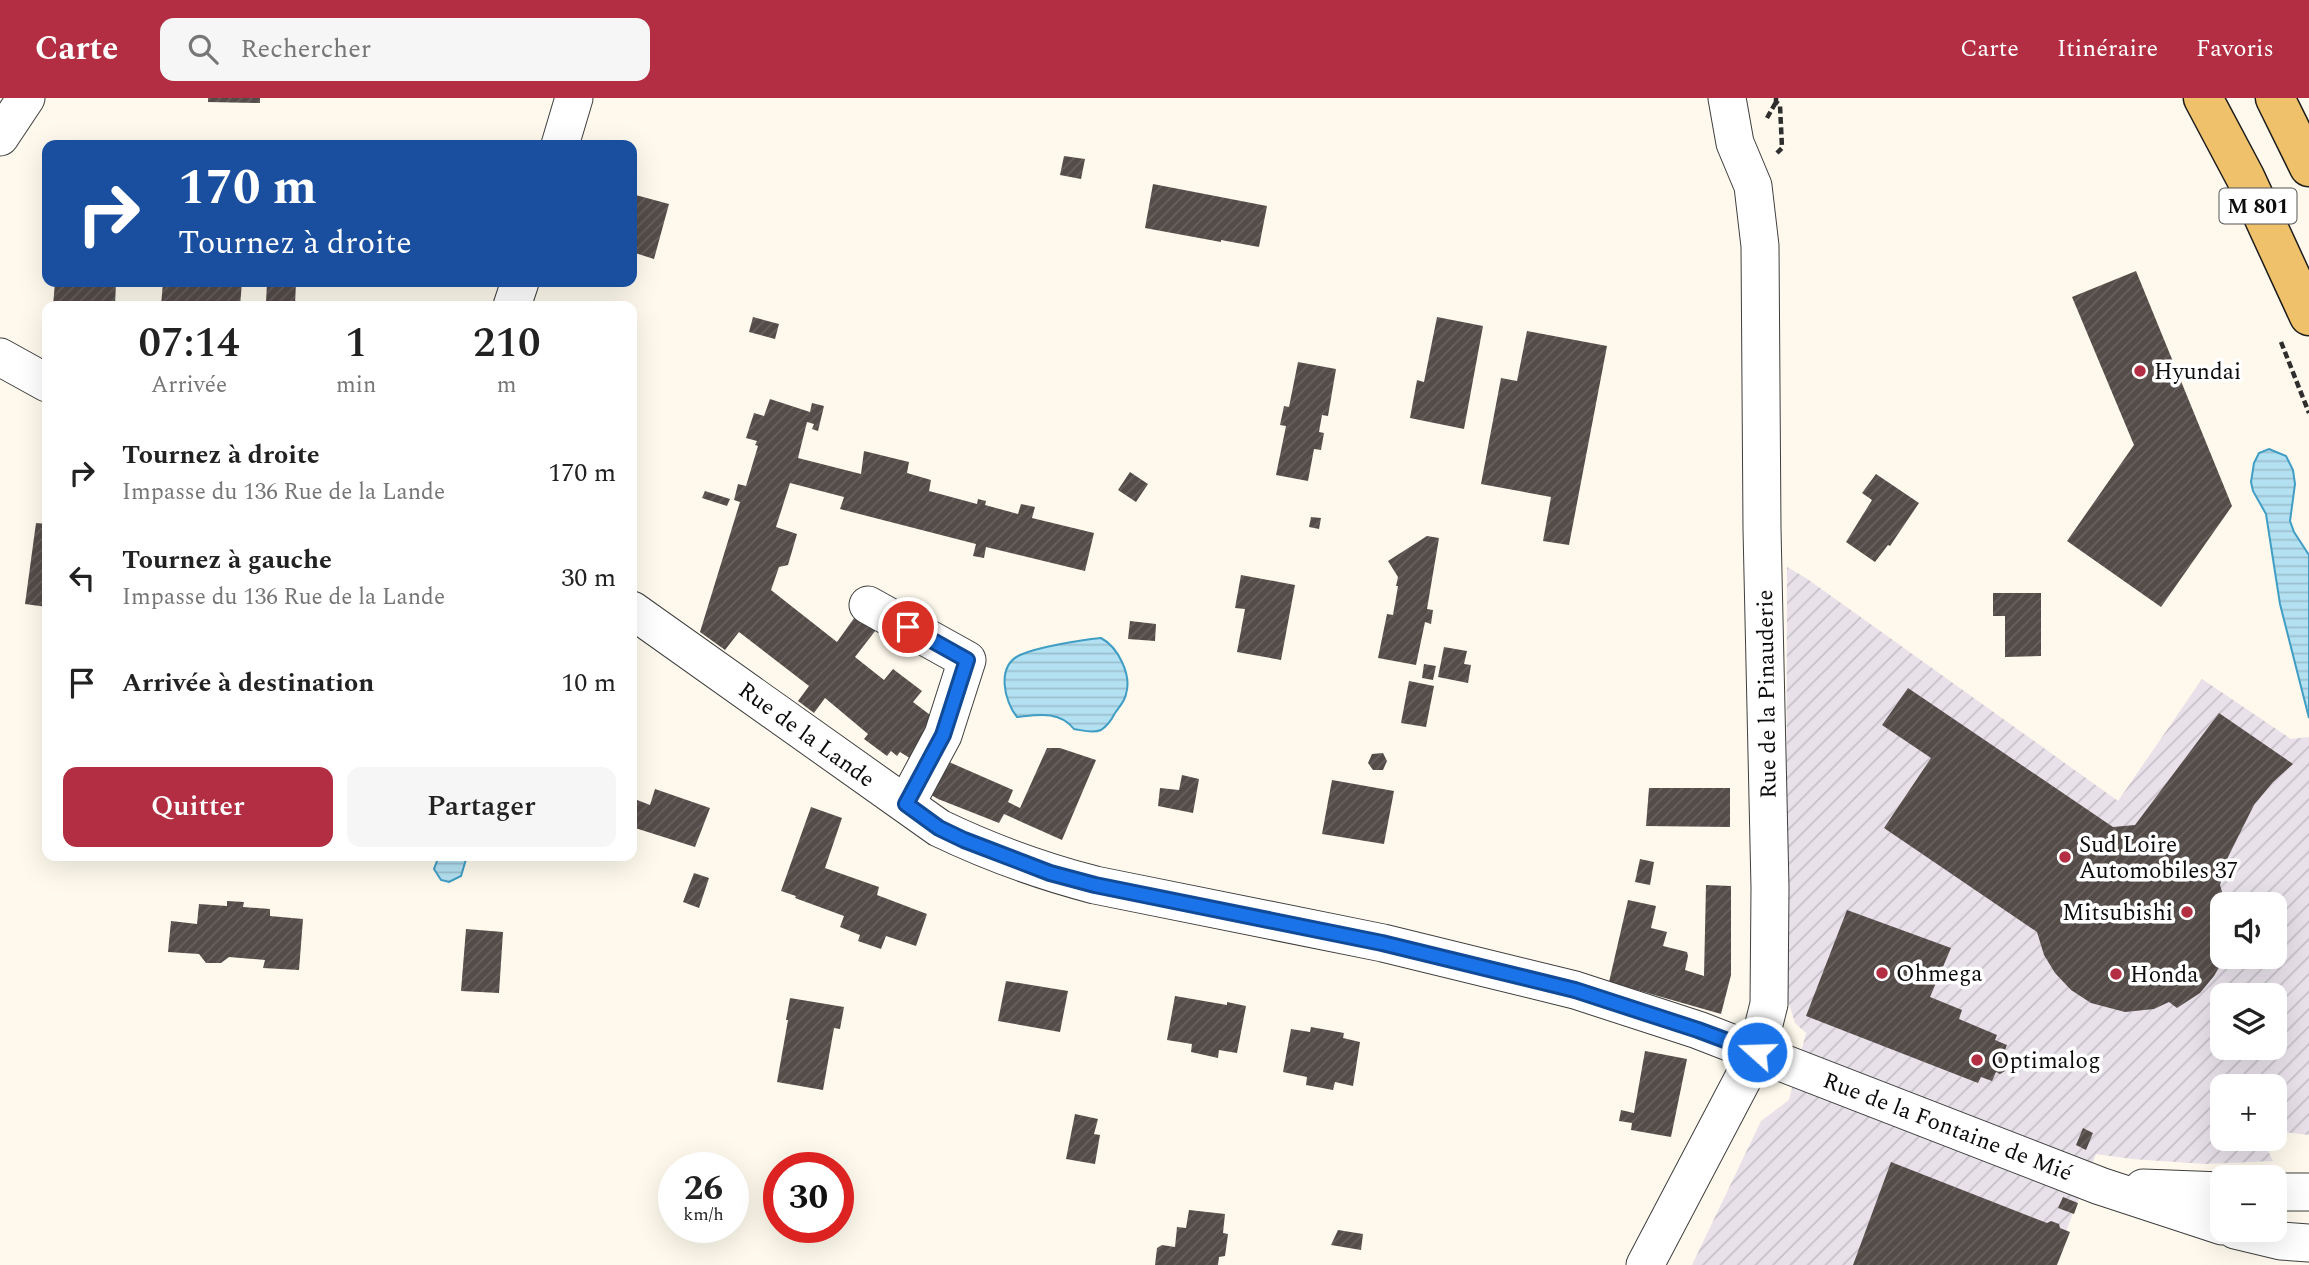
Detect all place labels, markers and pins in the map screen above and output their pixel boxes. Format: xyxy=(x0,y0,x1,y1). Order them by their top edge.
place label: Hyundai xyxy=(2154,355,2241,390)
marker: Hyundai xyxy=(2132,363,2148,379)
pin xyxy=(878,597,938,657)
place label: Sud Loire Automobiles 37 xyxy=(2079,828,2238,889)
marker: Sud Loire Automobiles 37 xyxy=(2057,849,2073,865)
place label: Mitsubishi xyxy=(2062,896,2173,931)
marker: Mitsubishi xyxy=(2179,904,2195,920)
place label: Ohmega xyxy=(1896,957,1982,992)
place label: Honda xyxy=(2130,958,2199,993)
marker: Ohmega xyxy=(1874,965,1890,981)
marker: Honda xyxy=(2108,966,2124,982)
place label: Optimalog xyxy=(1991,1044,2100,1079)
marker: Optimalog xyxy=(1969,1052,1985,1068)

